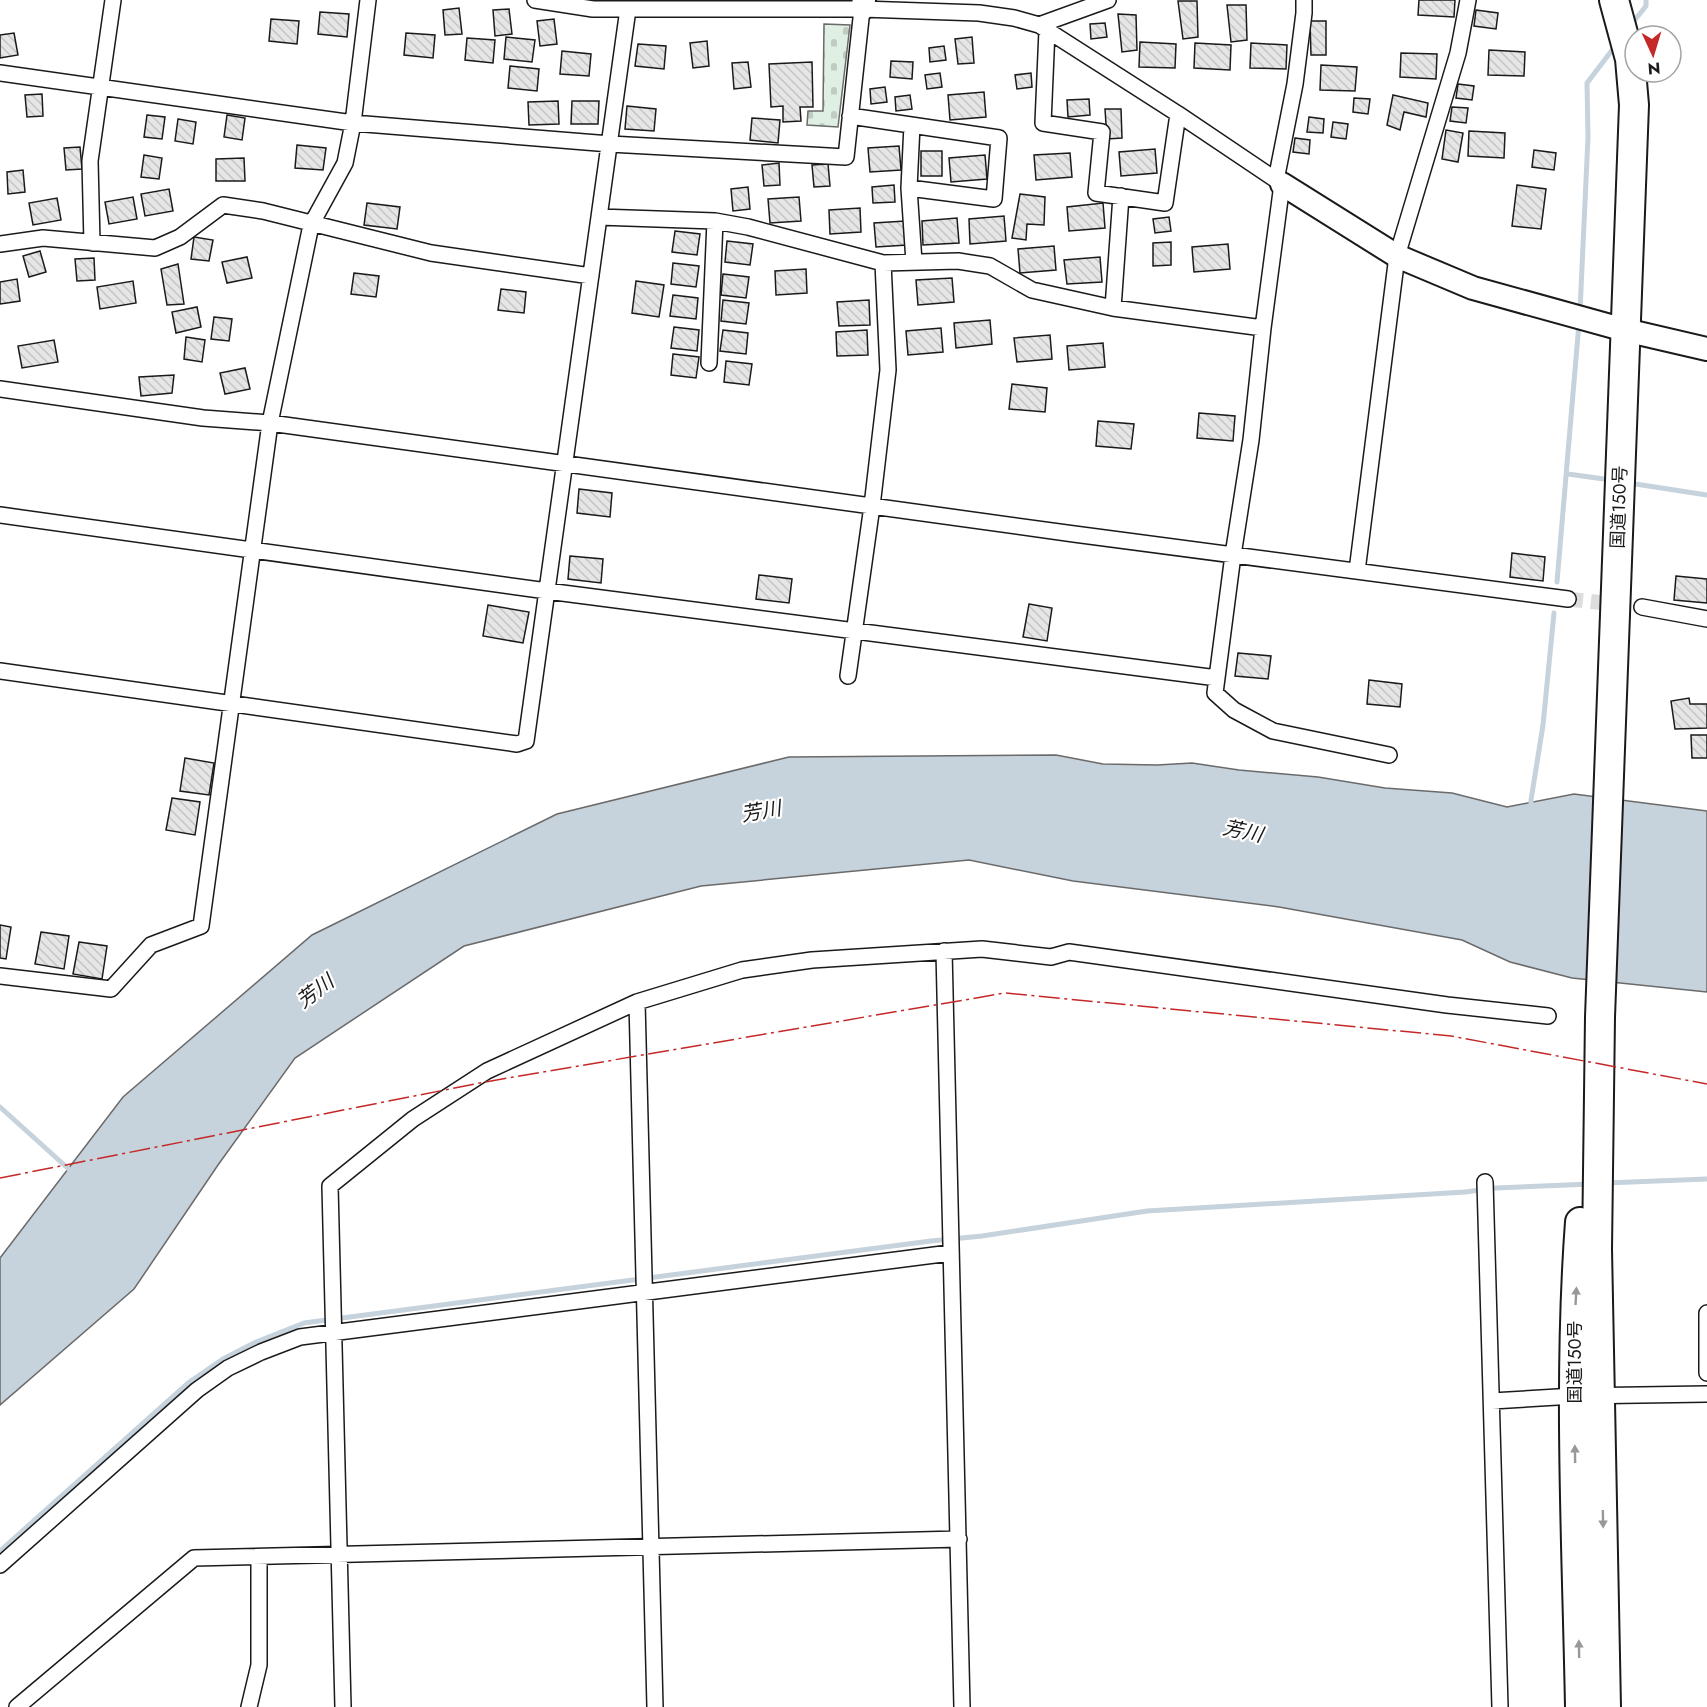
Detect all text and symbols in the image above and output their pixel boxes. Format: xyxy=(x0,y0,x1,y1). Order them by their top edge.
north arrow xyxy=(1623,24,1683,84)
text: N xyxy=(1647,57,1661,80)
street label: 国道150号 xyxy=(1605,465,1633,549)
water label: 芳川 xyxy=(739,793,785,829)
water label: 芳川 xyxy=(1220,813,1267,850)
water label: 芳川 xyxy=(291,967,342,1015)
one-way arrow xyxy=(1571,1286,1580,1305)
street label: 国道150号 xyxy=(1562,1320,1588,1404)
one-way arrow xyxy=(1571,1444,1580,1463)
one-way arrow xyxy=(1598,1509,1608,1528)
one-way arrow xyxy=(1574,1639,1584,1658)

